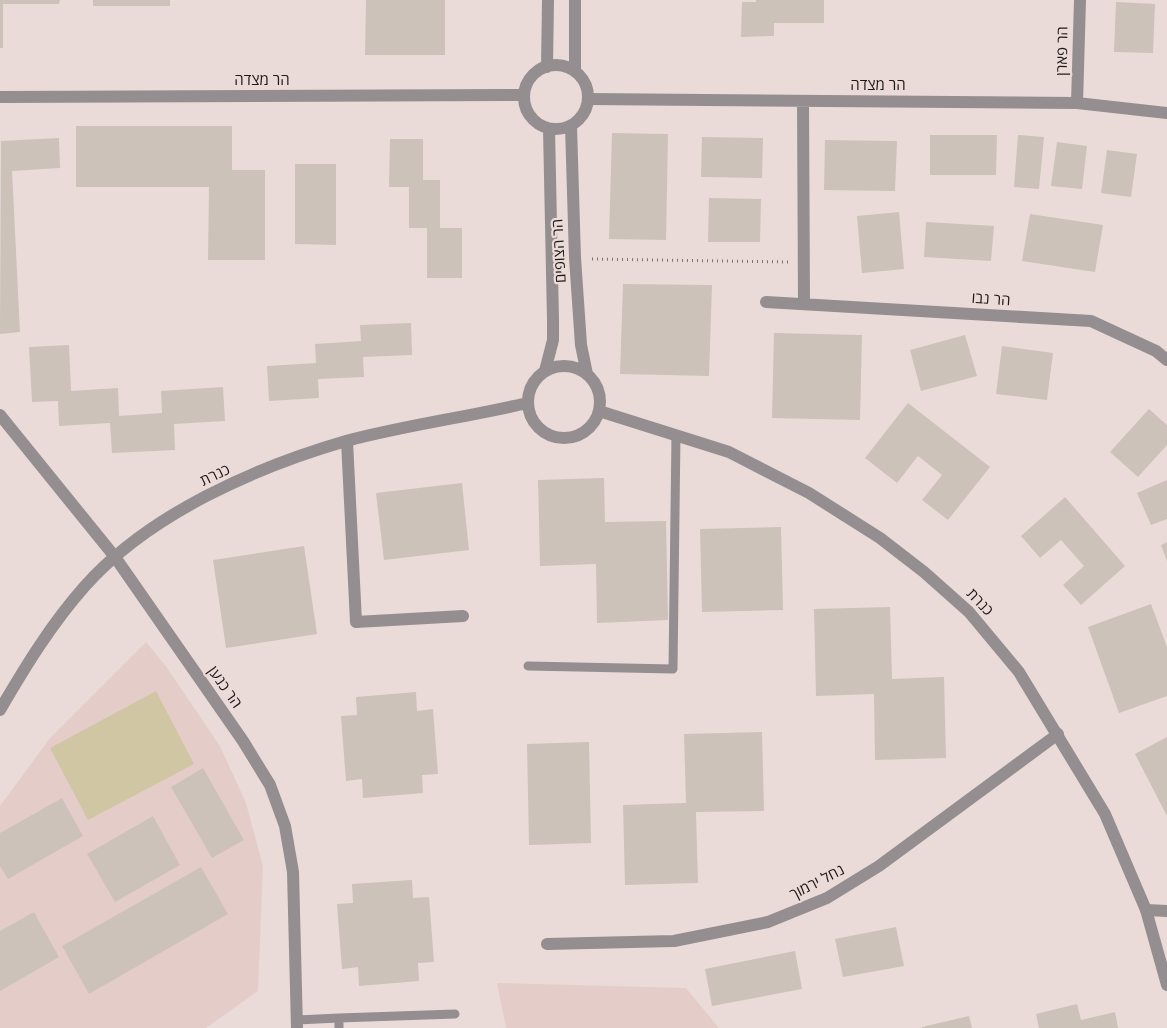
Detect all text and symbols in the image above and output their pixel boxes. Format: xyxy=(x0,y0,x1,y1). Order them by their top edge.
street label: הר פארן xyxy=(1051,26,1071,76)
street label: הר מצדה xyxy=(234,69,290,89)
street label: הר מצדה xyxy=(850,74,906,94)
street label: הר הצופים xyxy=(546,218,570,284)
street label: הר נבו xyxy=(971,287,1011,309)
street label: כנרת xyxy=(196,458,233,490)
street label: כנרת xyxy=(963,583,999,619)
street label: הר כנען xyxy=(204,661,248,711)
street label: נחל ירמוך xyxy=(786,859,847,903)

